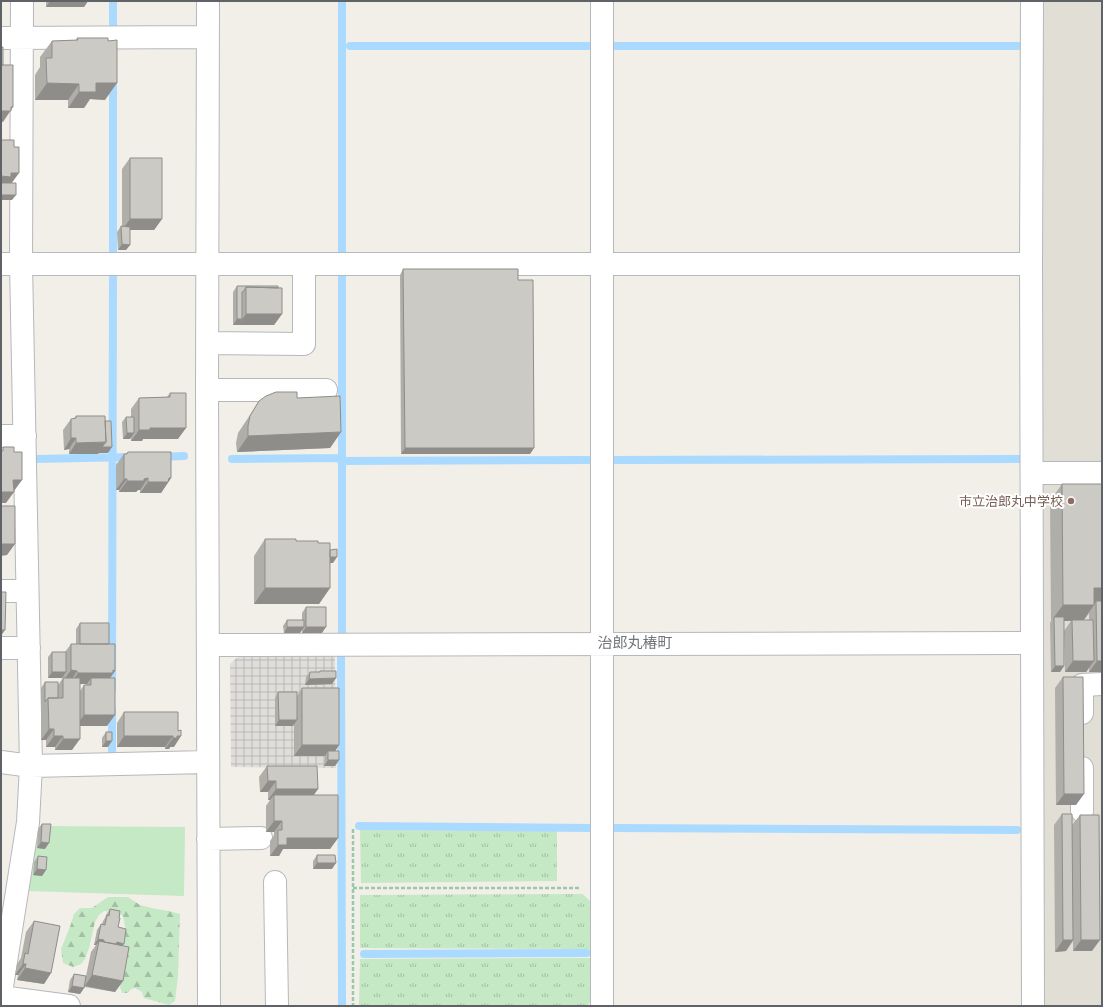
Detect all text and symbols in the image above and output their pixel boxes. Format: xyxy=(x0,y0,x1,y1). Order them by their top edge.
place label: 市立治郎丸中学校 xyxy=(959,493,1063,509)
marker: 市立治郎丸中学校 xyxy=(1066,496,1076,506)
district label: 治郎丸椿町 xyxy=(597,633,673,651)

